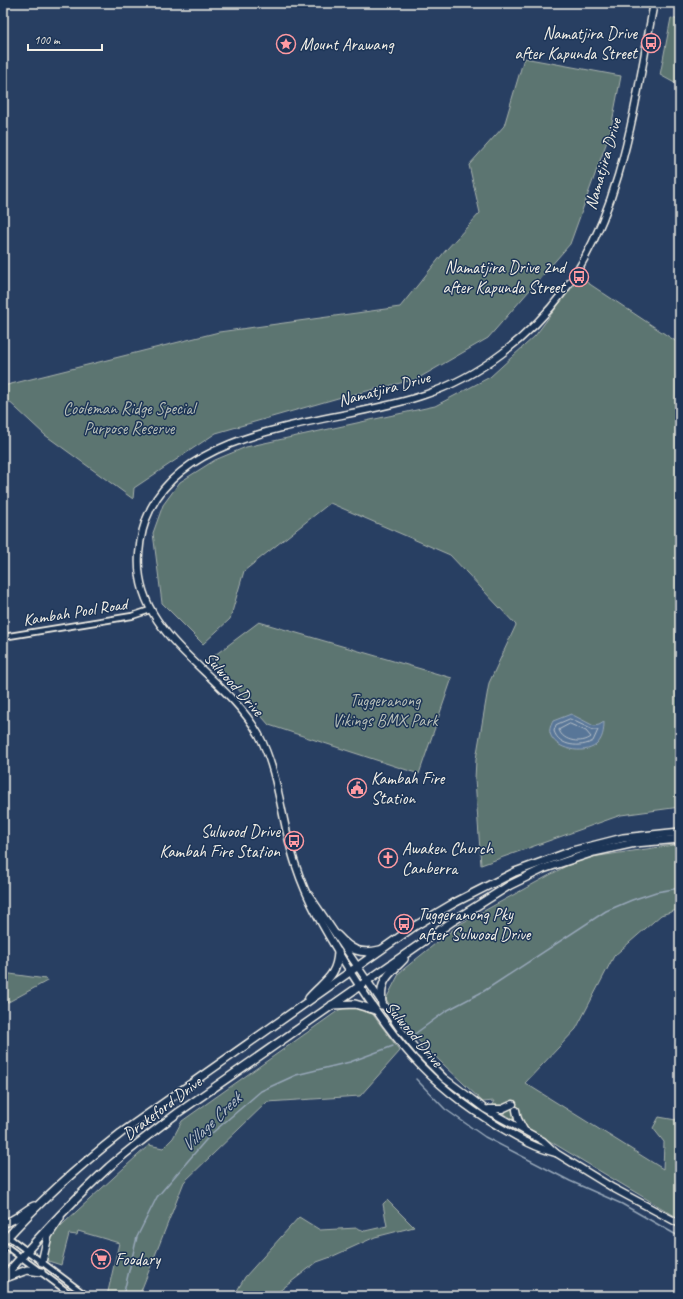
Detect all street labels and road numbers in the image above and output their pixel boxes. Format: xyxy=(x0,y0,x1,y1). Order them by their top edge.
street label: Namatjira Drive xyxy=(580,114,626,212)
street label: Namatjira Drive xyxy=(336,366,434,411)
street label: Kambah Pool Road xyxy=(21,593,132,631)
street label: Sulwood Drive xyxy=(200,647,269,722)
street label: Sulwood Drive xyxy=(380,997,449,1072)
street label: Drakeford Drive xyxy=(118,1071,207,1145)

